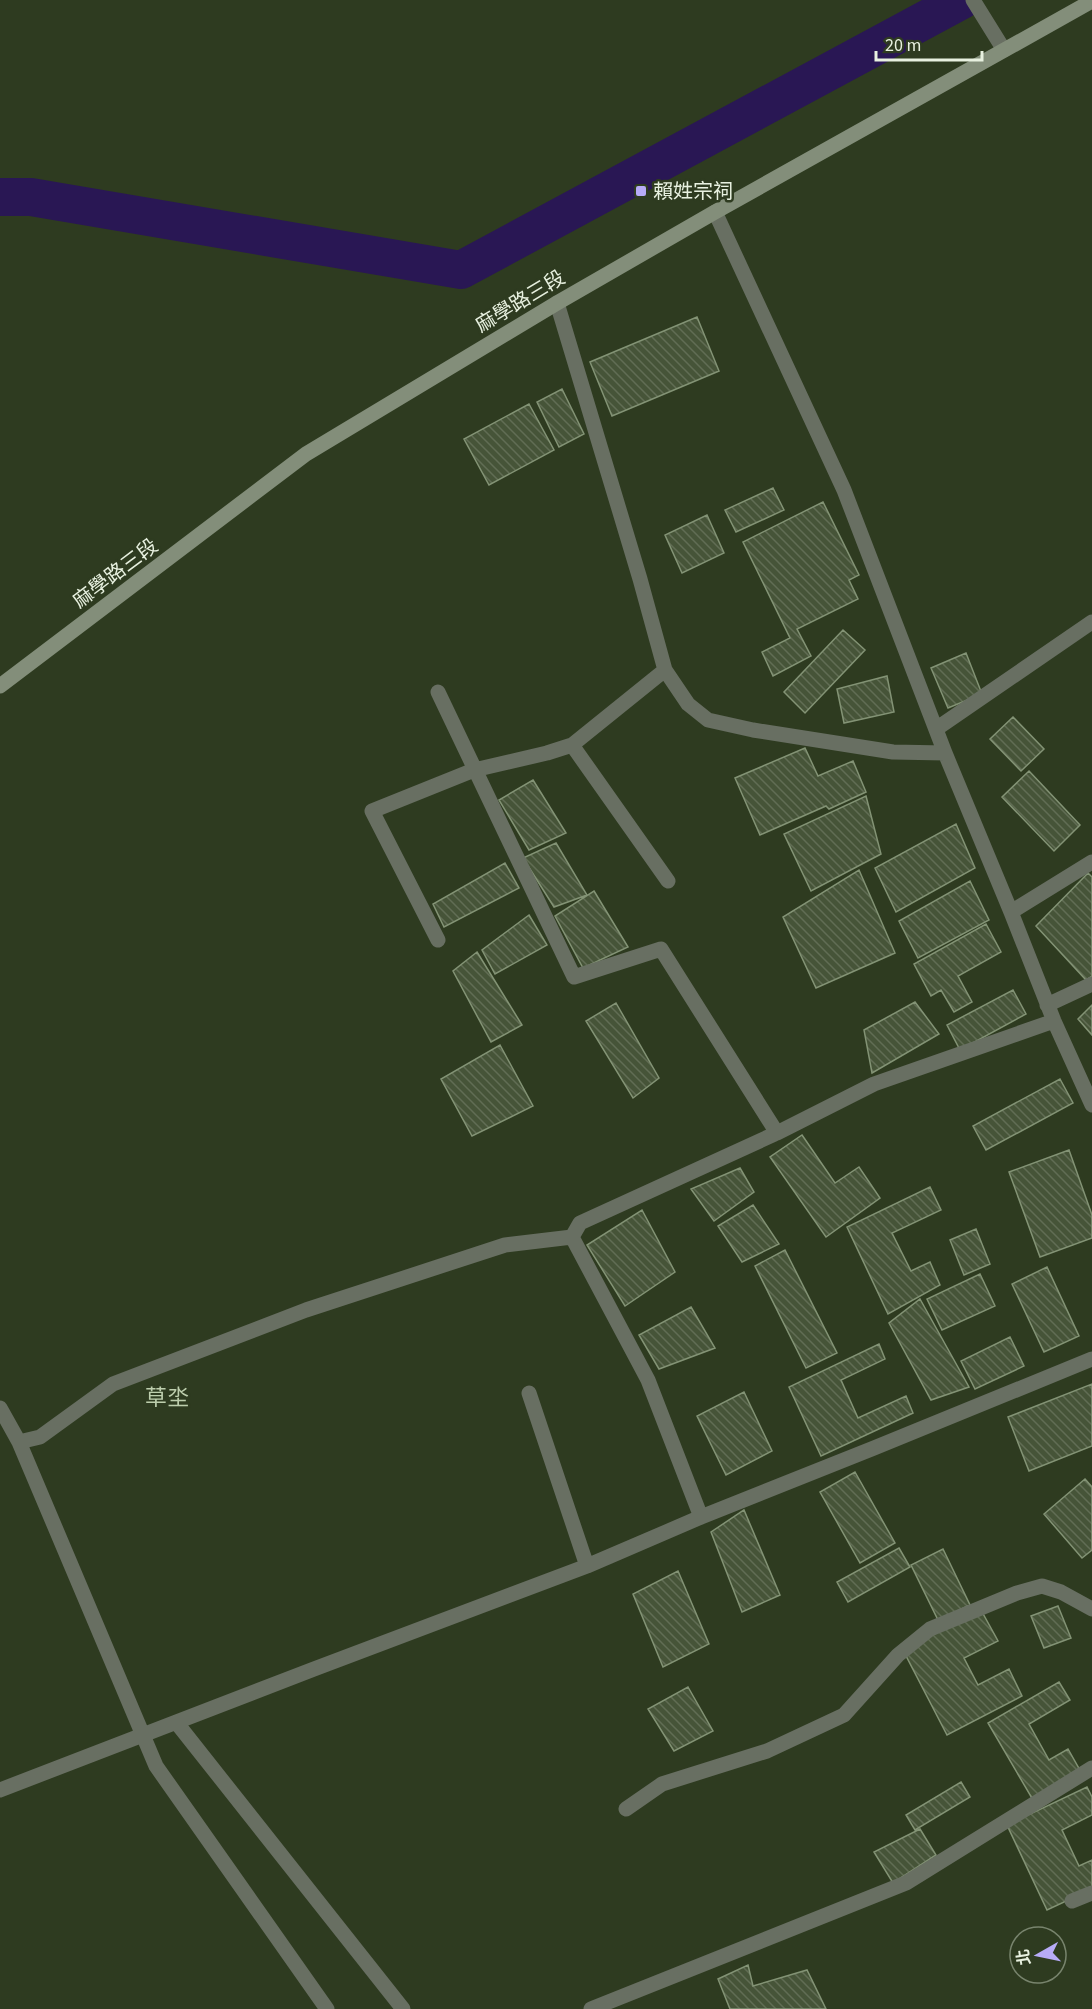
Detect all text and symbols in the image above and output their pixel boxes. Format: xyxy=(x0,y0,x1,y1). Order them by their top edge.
scale bar xyxy=(876,24,982,62)
text: 20 m xyxy=(885,33,921,58)
place label: 賴姓宗祠 xyxy=(653,178,733,206)
marker: 賴姓宗祠 xyxy=(634,184,648,198)
street label: 麻學路三段 xyxy=(470,264,571,340)
street label: 麻學路三段 xyxy=(67,533,164,615)
district label: 草坔 xyxy=(145,1382,189,1414)
north arrow xyxy=(1008,1925,1068,1985)
text: 北 xyxy=(1012,1948,1036,1967)

